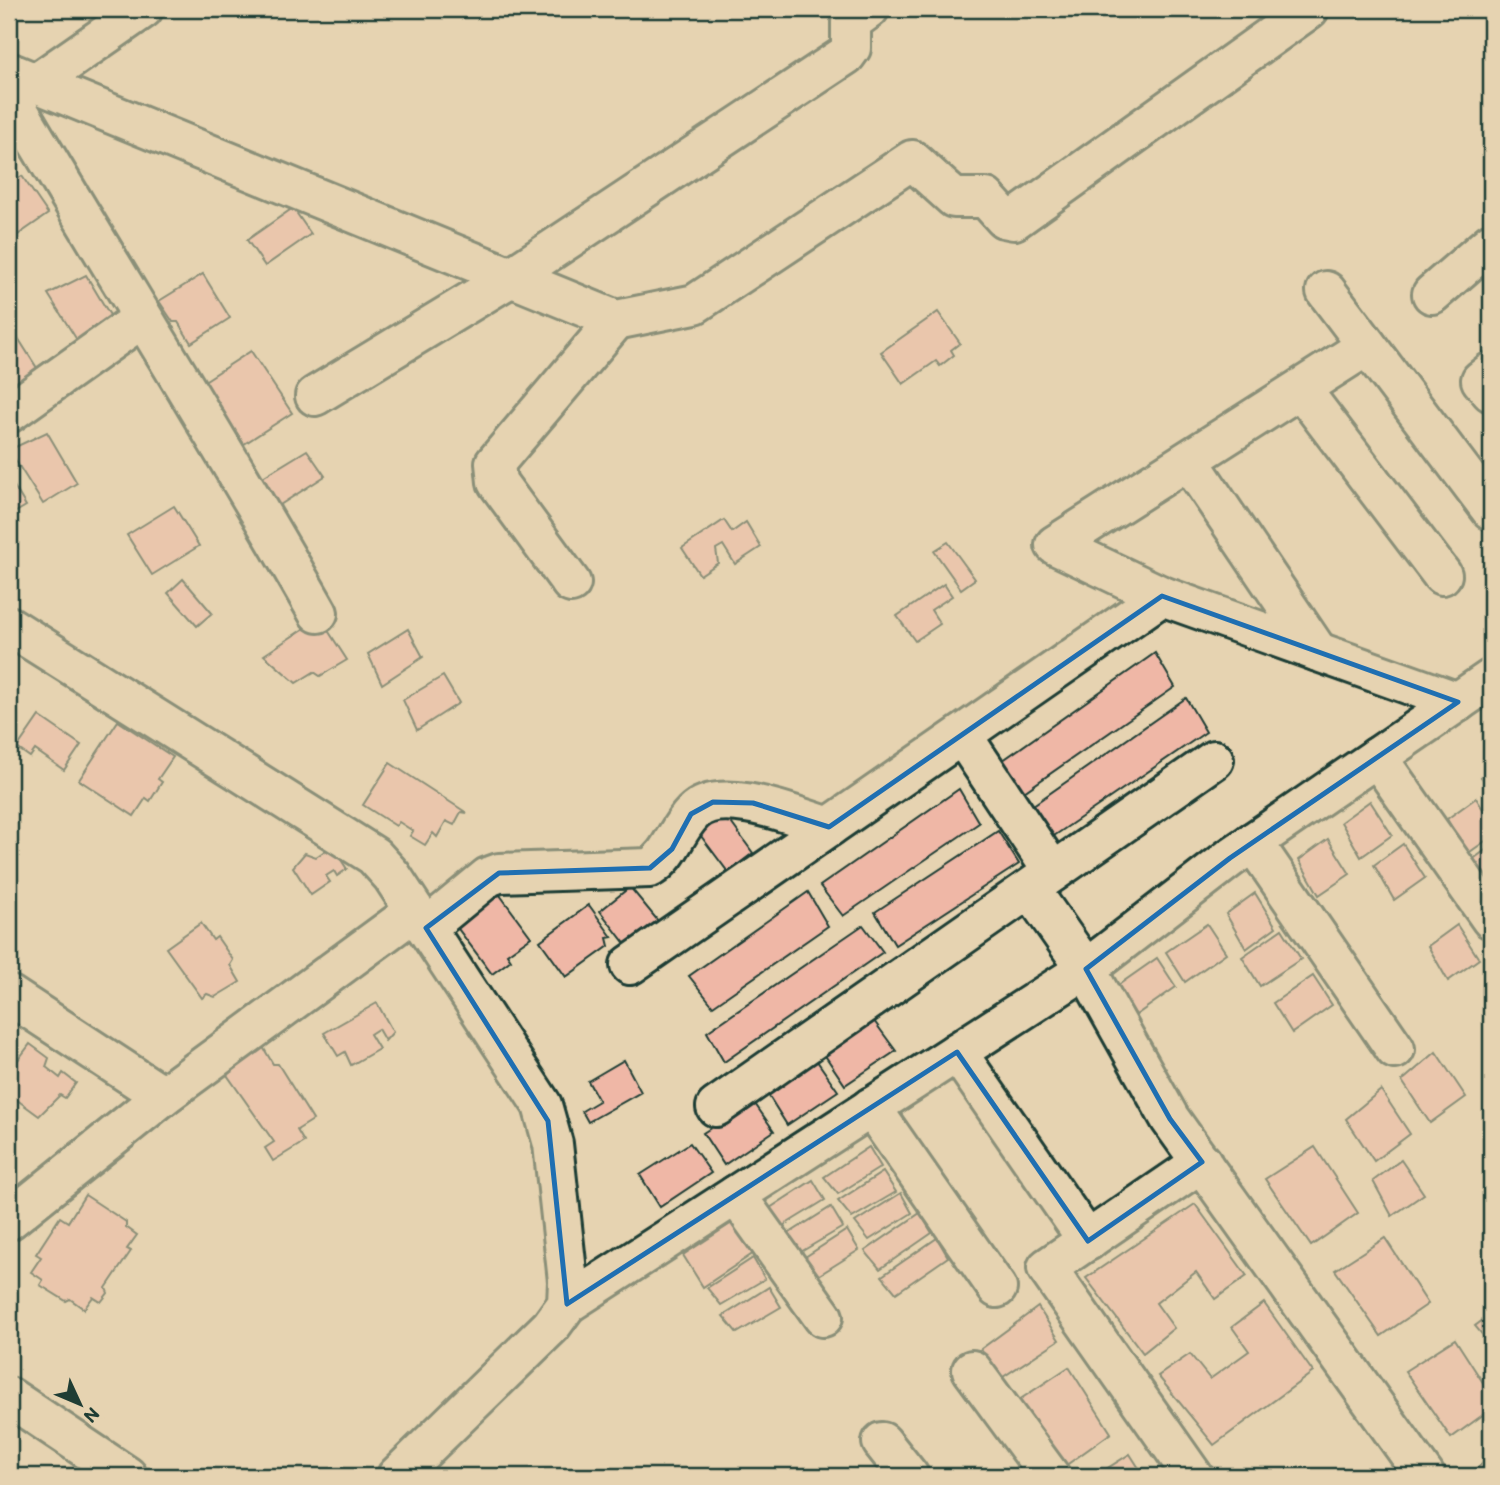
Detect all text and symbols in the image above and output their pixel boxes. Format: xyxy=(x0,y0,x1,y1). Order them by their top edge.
north arrow xyxy=(46,1370,116,1440)
text: N xyxy=(79,1403,105,1428)

